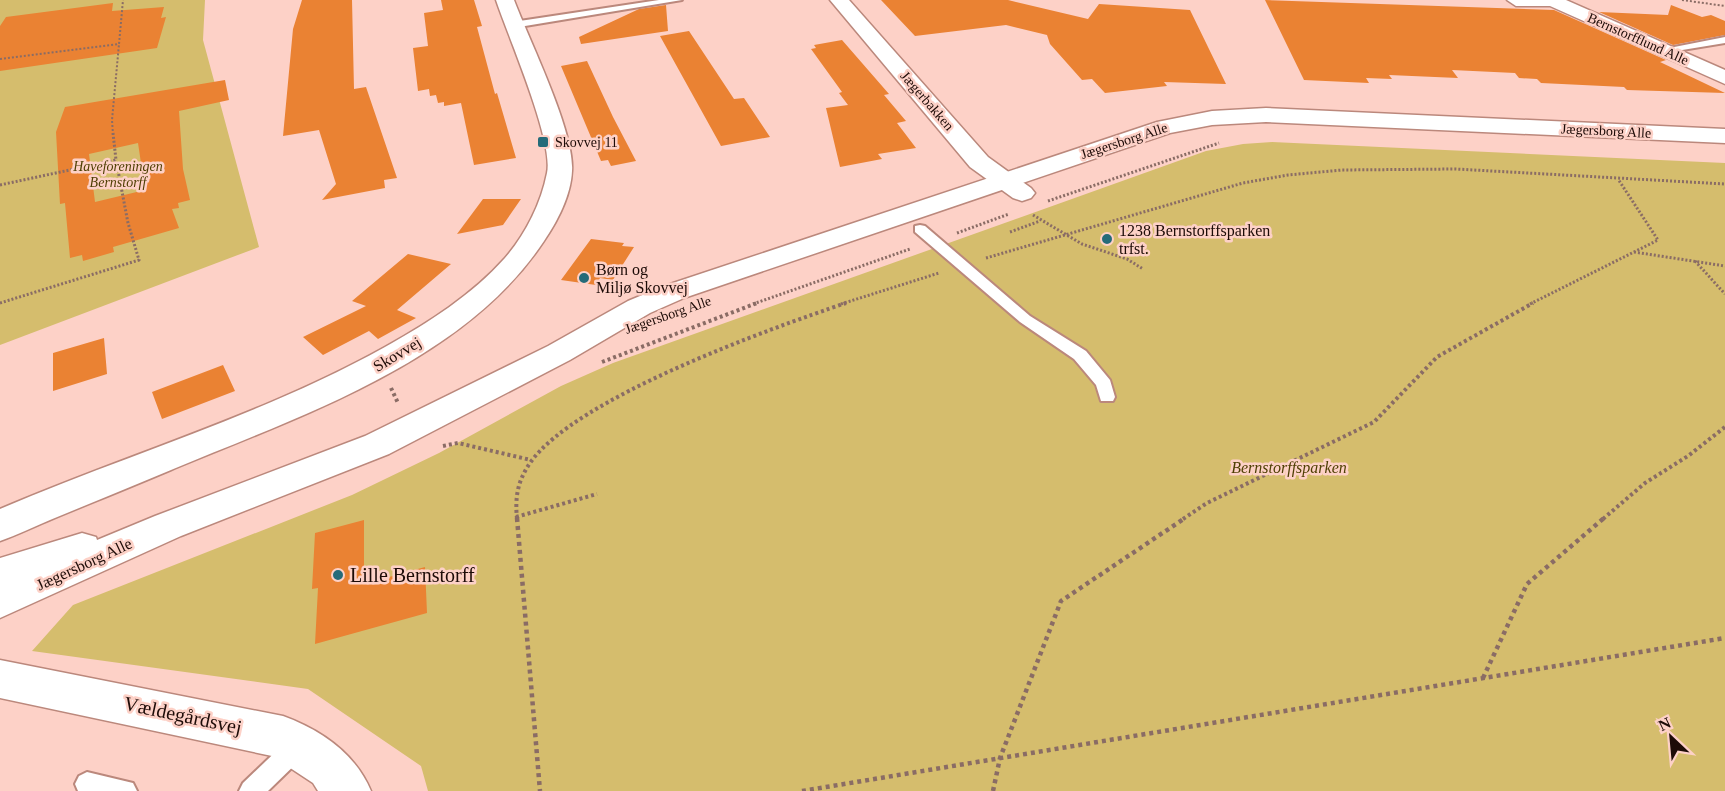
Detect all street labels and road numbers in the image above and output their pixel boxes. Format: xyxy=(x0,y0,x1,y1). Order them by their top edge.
street label: Bernstorfflund Alle xyxy=(1585,10,1691,68)
street label: Jægerbakken xyxy=(897,68,957,134)
street label: Jægersborg Alle xyxy=(1079,120,1169,162)
street label: Jægersborg Alle xyxy=(1560,121,1652,141)
street label: Jægersborg Alle xyxy=(623,293,713,337)
street label: Skovvej xyxy=(370,333,424,376)
street label: Jægersborg Alle xyxy=(34,534,135,594)
street label: Vældegårdsvej xyxy=(122,692,244,739)

